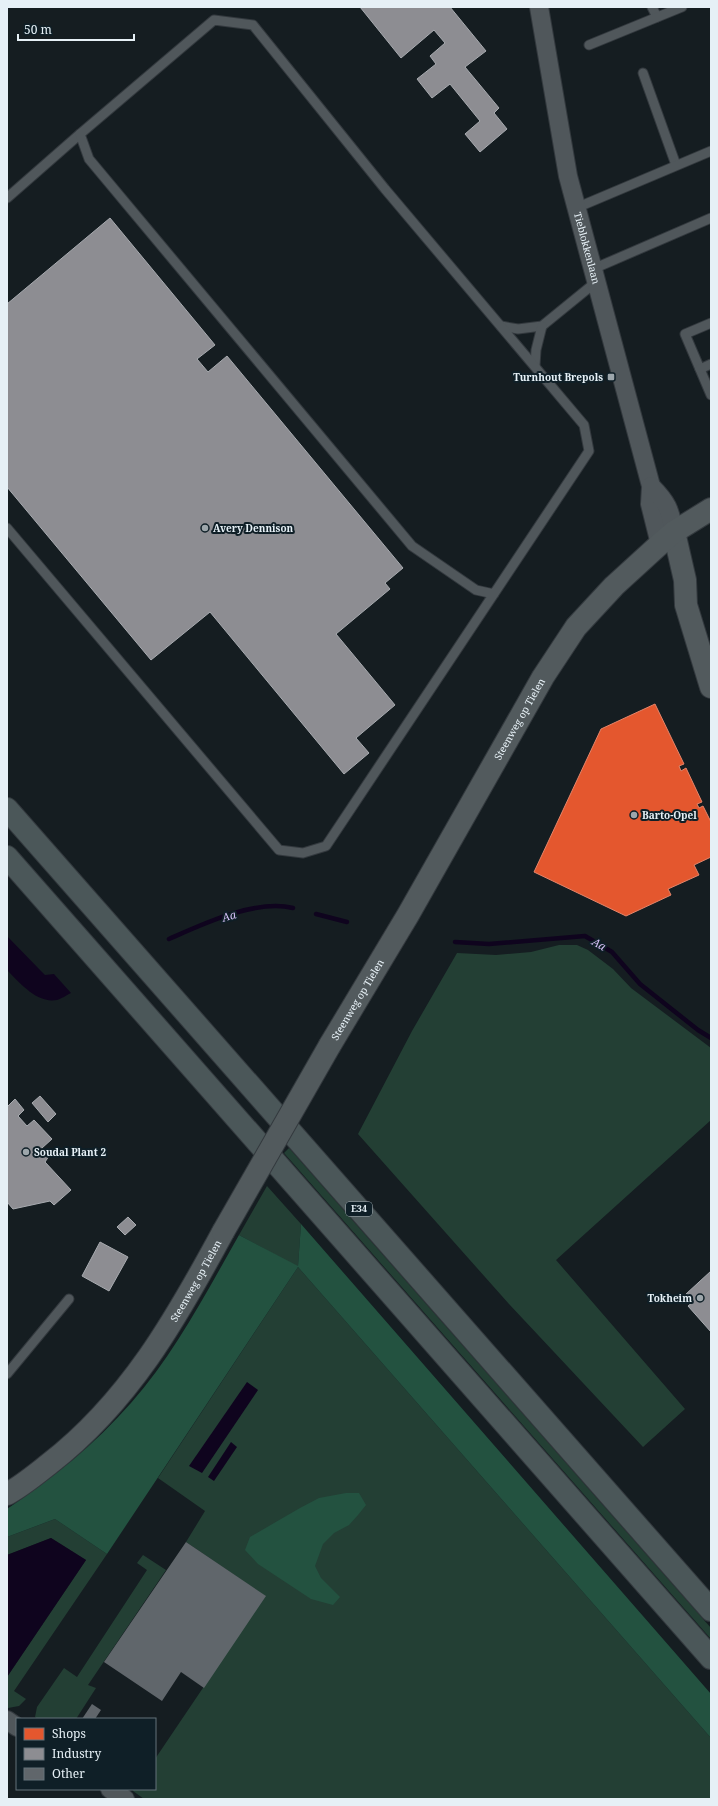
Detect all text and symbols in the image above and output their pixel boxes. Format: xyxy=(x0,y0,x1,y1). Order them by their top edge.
scale bar xyxy=(18,16,134,42)
text: 50 m xyxy=(24,21,52,38)
street label: Tieblokkenlaan xyxy=(571,210,604,286)
place label: Turnhout Brepols xyxy=(513,370,603,384)
marker: Turnhout Brepols xyxy=(606,372,616,382)
place label: Avery Dennison xyxy=(213,521,294,535)
marker: Avery Dennison xyxy=(200,523,210,533)
street label: Steenweg op Tielen xyxy=(490,675,548,763)
place label: Barto-Opel xyxy=(642,808,697,822)
marker: Barto-Opel xyxy=(629,810,639,820)
water label: Aa xyxy=(219,906,238,925)
water label: Aa xyxy=(589,933,610,954)
street label: Steenweg op Tielen xyxy=(328,956,387,1043)
place label: Soudal Plant 2 xyxy=(34,1145,106,1159)
marker: Soudal Plant 2 xyxy=(21,1147,31,1157)
road number: E34 xyxy=(346,1202,372,1216)
street label: Steenweg op Tielen xyxy=(167,1237,225,1324)
place label: Tokheim xyxy=(648,1291,692,1305)
marker: Tokheim xyxy=(695,1293,705,1303)
legend xyxy=(16,1718,156,1790)
text: Shops xyxy=(52,1725,86,1742)
text: Industry xyxy=(52,1745,101,1762)
text: Other xyxy=(52,1765,85,1782)

